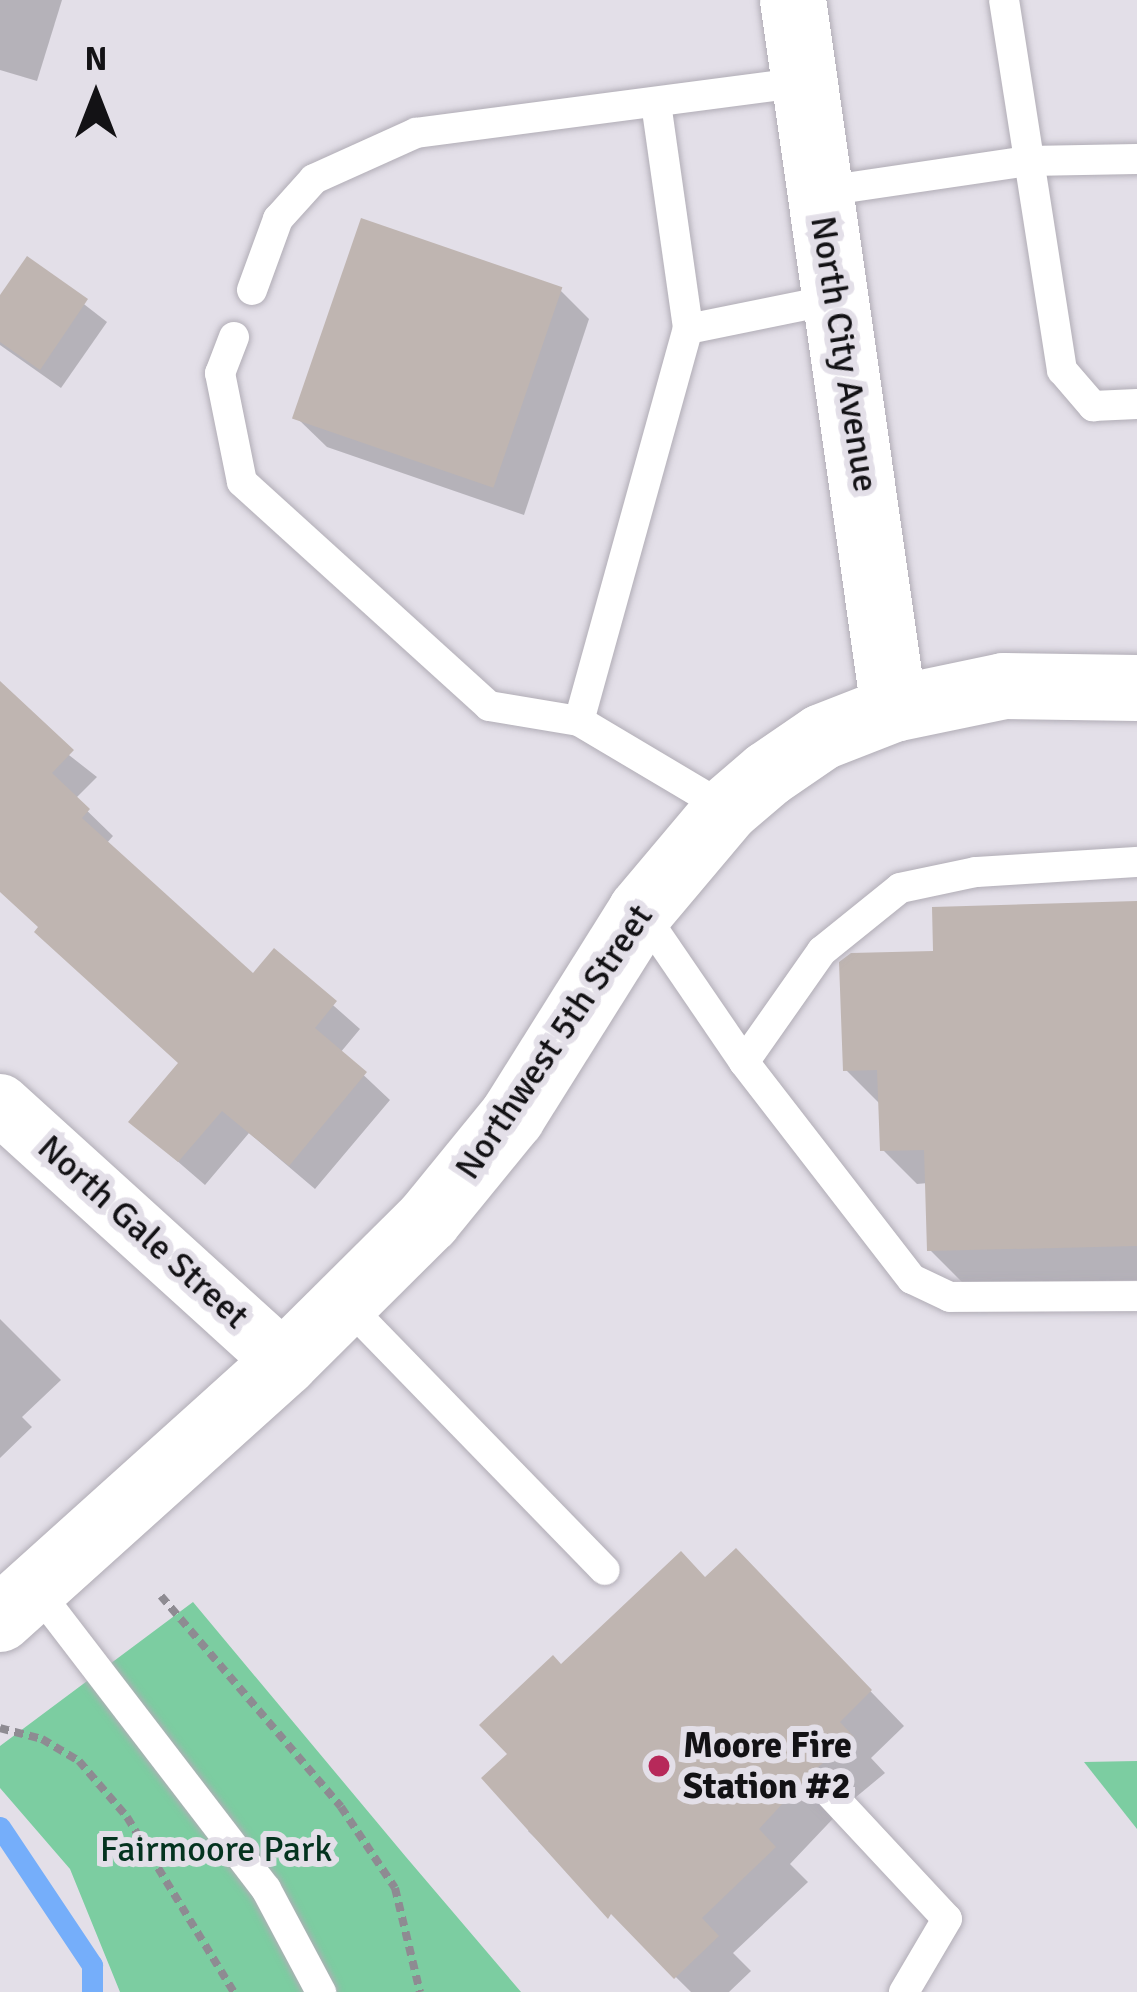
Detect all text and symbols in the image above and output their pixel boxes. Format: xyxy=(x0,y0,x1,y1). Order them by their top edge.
north arrow xyxy=(36,36,156,156)
text: N xyxy=(85,39,107,80)
street label: North City Avenue xyxy=(801,213,887,495)
street label: Northwest 5th Street xyxy=(446,896,662,1188)
street label: North Gale Street xyxy=(29,1126,257,1338)
place label: Moore Fire Station #2 xyxy=(683,1723,852,1808)
marker: Moore Fire Station #2 xyxy=(646,1753,672,1779)
park label: Fairmoore Park xyxy=(100,1828,332,1872)

